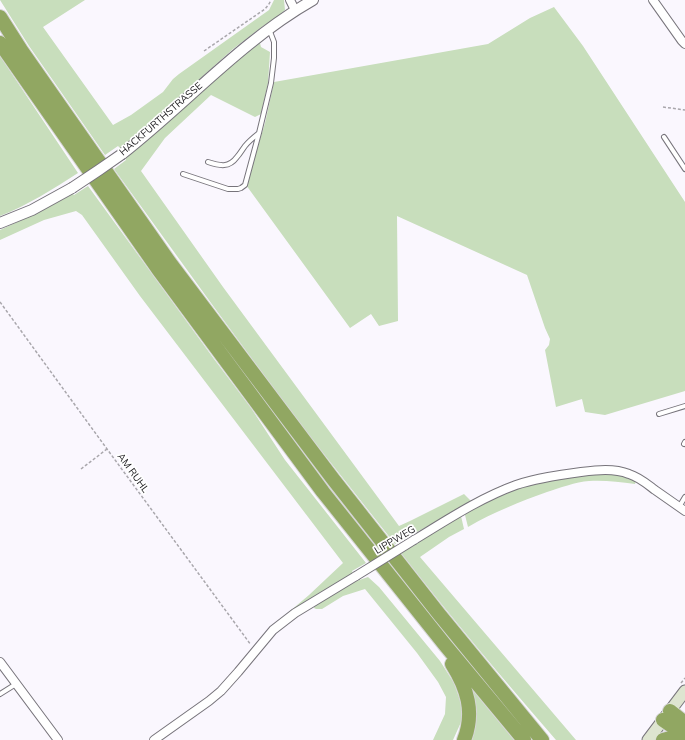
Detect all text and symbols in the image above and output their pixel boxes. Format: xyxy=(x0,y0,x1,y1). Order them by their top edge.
street label: HACKFURTHSTRASSE xyxy=(117,80,205,158)
street label: AM RUHL xyxy=(115,451,151,495)
street label: LIPPWEG xyxy=(372,523,418,557)

